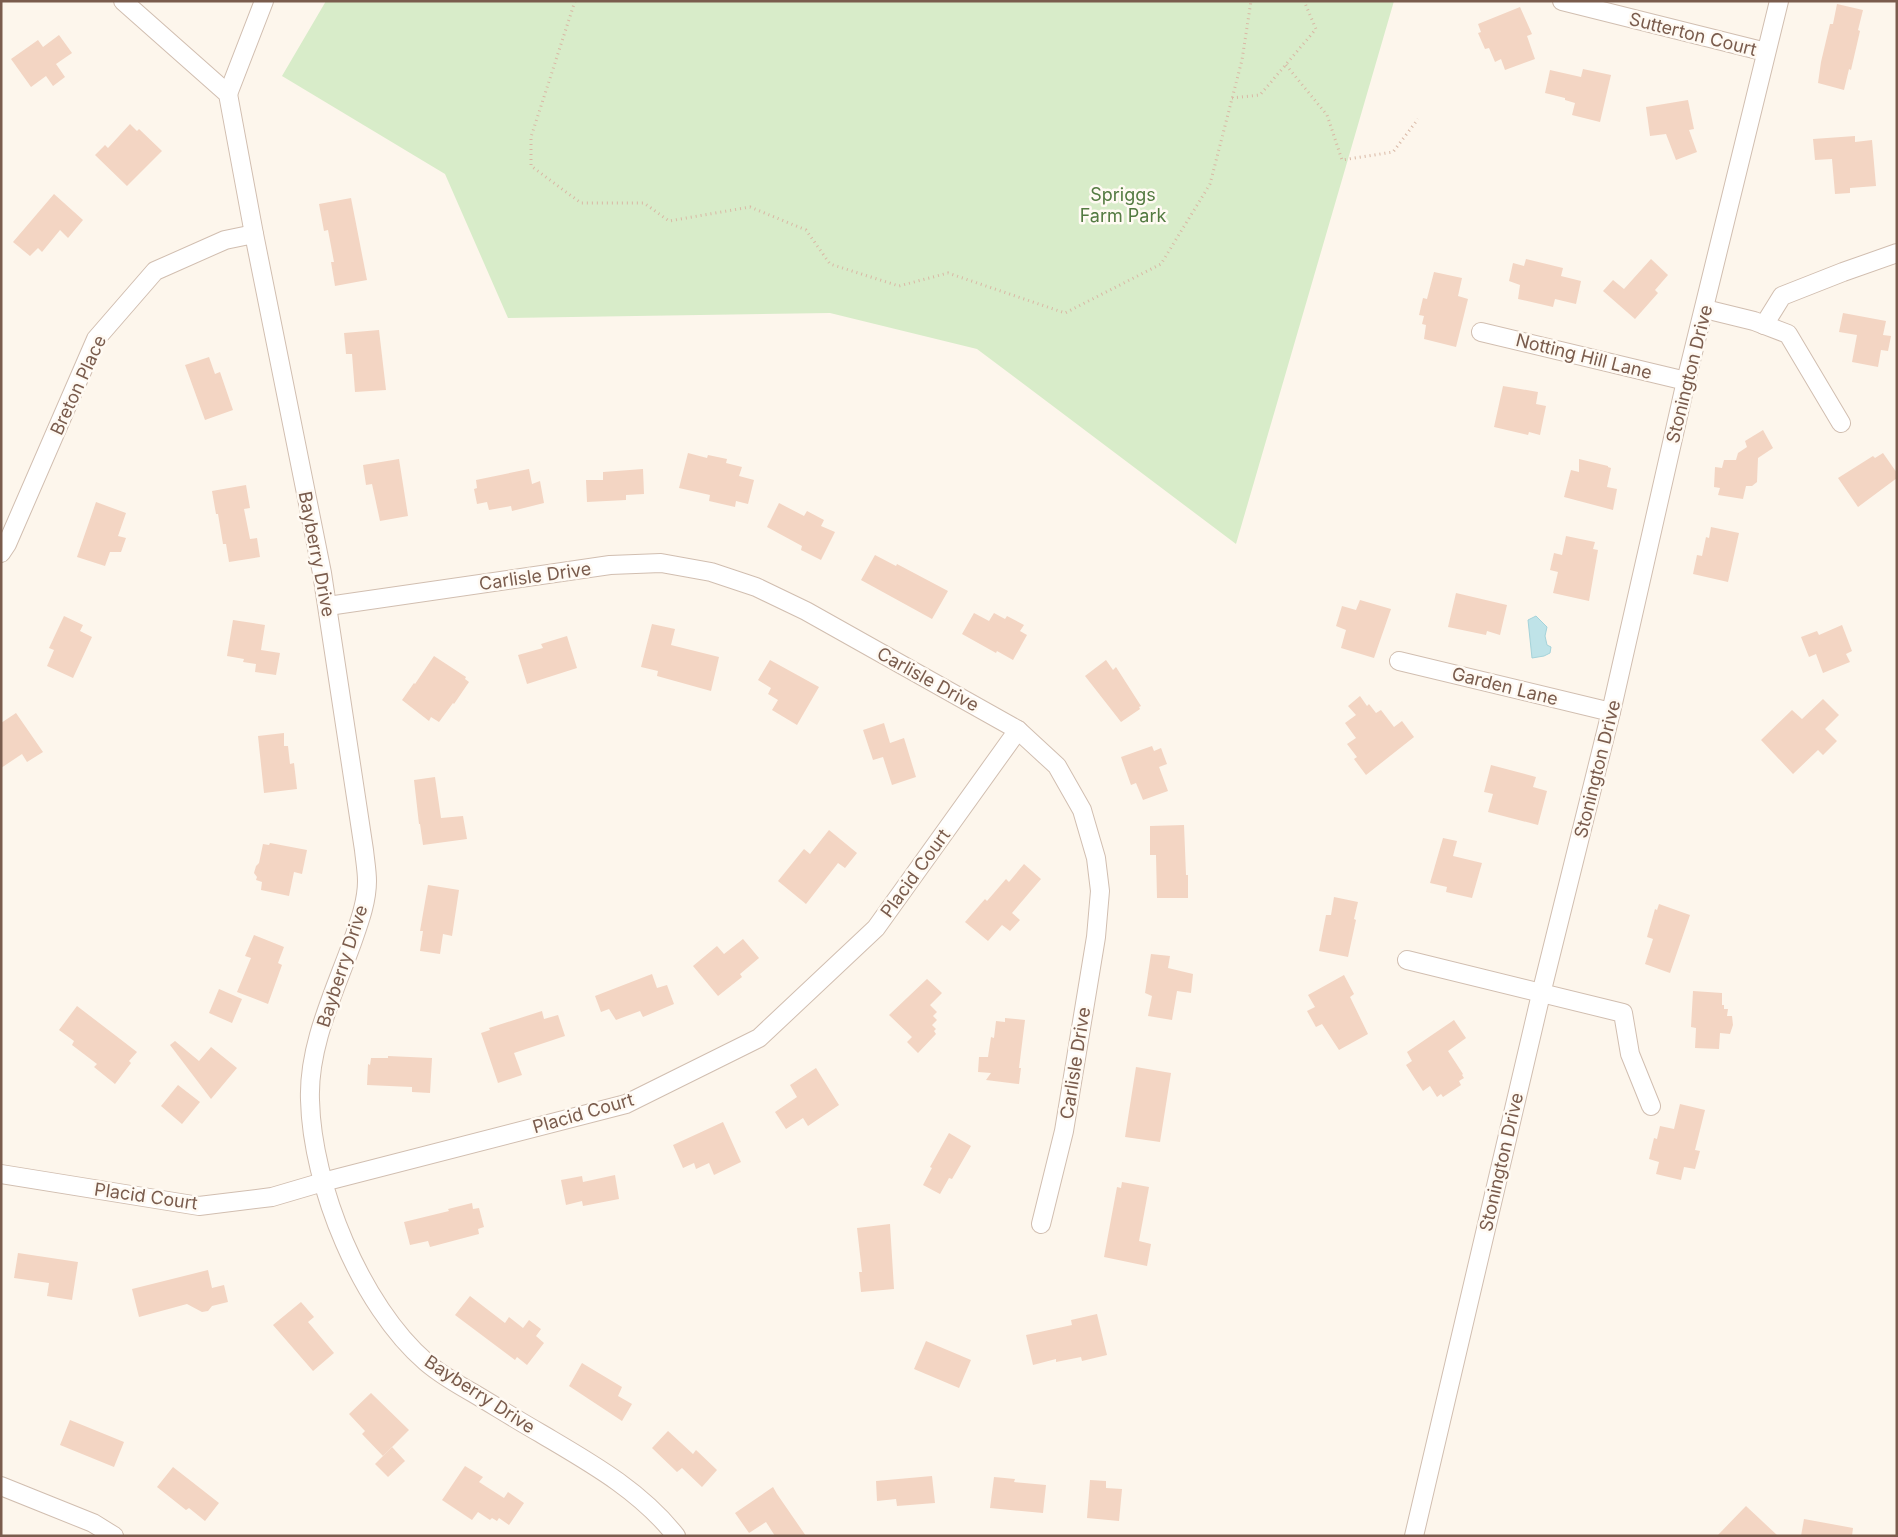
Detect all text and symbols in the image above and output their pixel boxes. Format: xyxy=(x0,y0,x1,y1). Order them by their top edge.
street label: Sutterton Court xyxy=(1627,8,1759,60)
park label: Spriggs Farm Park xyxy=(1080,184,1166,226)
street label: Stonington Drive xyxy=(1662,303,1716,445)
street label: Notting Hill Lane xyxy=(1514,329,1654,383)
street label: Breton Place xyxy=(46,332,110,438)
street label: Bayberry Drive xyxy=(295,490,339,618)
street label: Carlisle Drive xyxy=(478,558,592,594)
street label: Carlisle Drive xyxy=(873,642,983,716)
street label: Garden Lane xyxy=(1450,663,1560,709)
street label: Stonington Drive xyxy=(1570,698,1624,840)
street label: Placid Court xyxy=(876,825,954,921)
street label: Bayberry Drive xyxy=(312,902,372,1030)
street label: Carlisle Drive xyxy=(1056,1005,1094,1121)
street label: Placid Court xyxy=(530,1089,636,1137)
street label: Stonington Drive xyxy=(1475,1091,1527,1233)
street label: Placid Court xyxy=(93,1178,199,1214)
street label: Bayberry Drive xyxy=(421,1351,539,1437)

